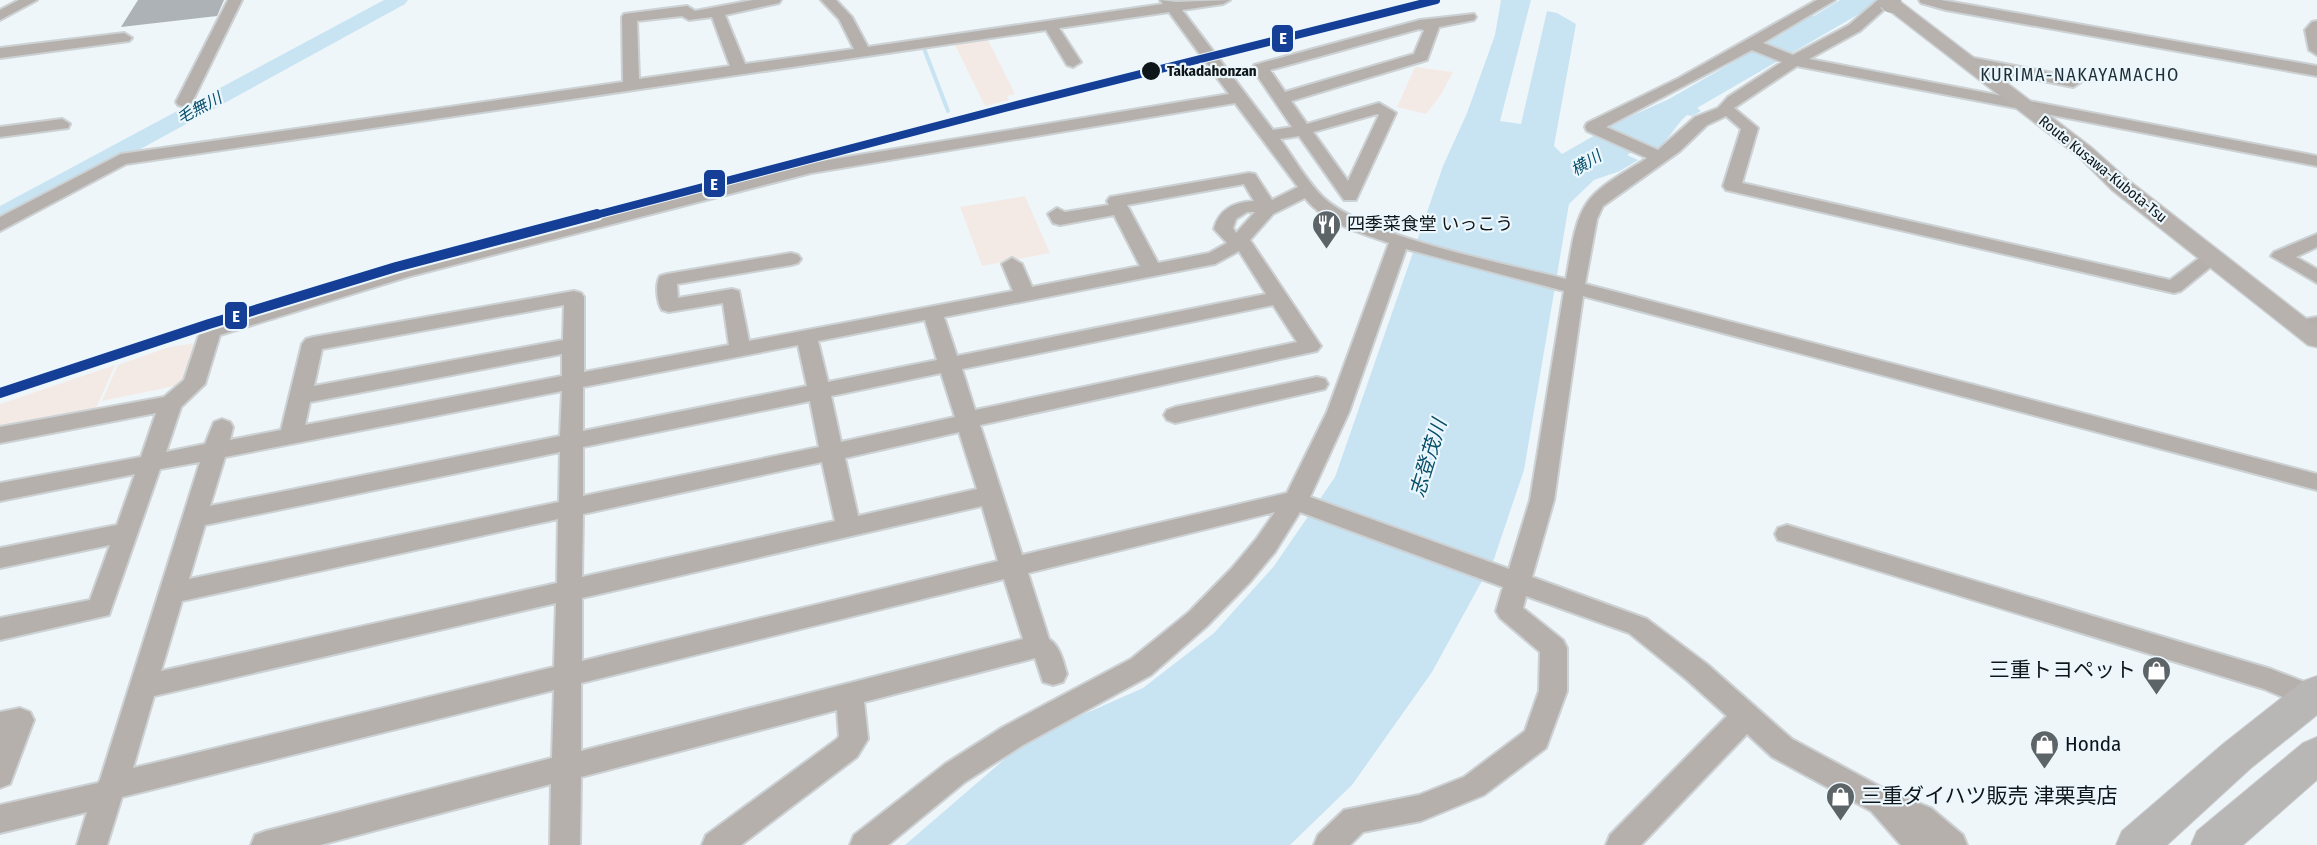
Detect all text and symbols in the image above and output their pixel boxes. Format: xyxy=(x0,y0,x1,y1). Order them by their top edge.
line badge: E xyxy=(1271,24,1294,53)
text: E xyxy=(1279,29,1287,48)
marker: Takadahonzan xyxy=(1140,60,1162,82)
place label: Takadahonzan xyxy=(1167,62,1257,80)
district label: KURIMA-NAKAYAMACHO xyxy=(1980,64,2180,86)
water label: 毛無川 xyxy=(173,87,226,128)
street label: Route Kusawa-Kubota-Tsu xyxy=(2035,112,2171,226)
water label: 横川 xyxy=(1567,145,1606,180)
line badge: E xyxy=(703,169,726,198)
text: E xyxy=(710,175,718,194)
restaurant icon: 四季菜食堂 いっこう xyxy=(1310,208,1342,250)
place label: 四季菜食堂 いっこう xyxy=(1347,213,1513,235)
line badge: E xyxy=(224,301,248,330)
text: E xyxy=(232,307,240,326)
water label: 志登茂川 xyxy=(1405,414,1452,500)
shop icon: 三重トヨペット xyxy=(2141,654,2173,696)
place label: 三重トヨペット xyxy=(1989,657,2136,683)
shop icon: Honda xyxy=(2028,728,2060,770)
place label: Honda xyxy=(2065,731,2121,757)
shop icon: 三重ダイハツ販売 津栗真店 xyxy=(1824,780,1856,822)
place label: 三重ダイハツ販売 津栗真店 xyxy=(1861,783,2118,809)

